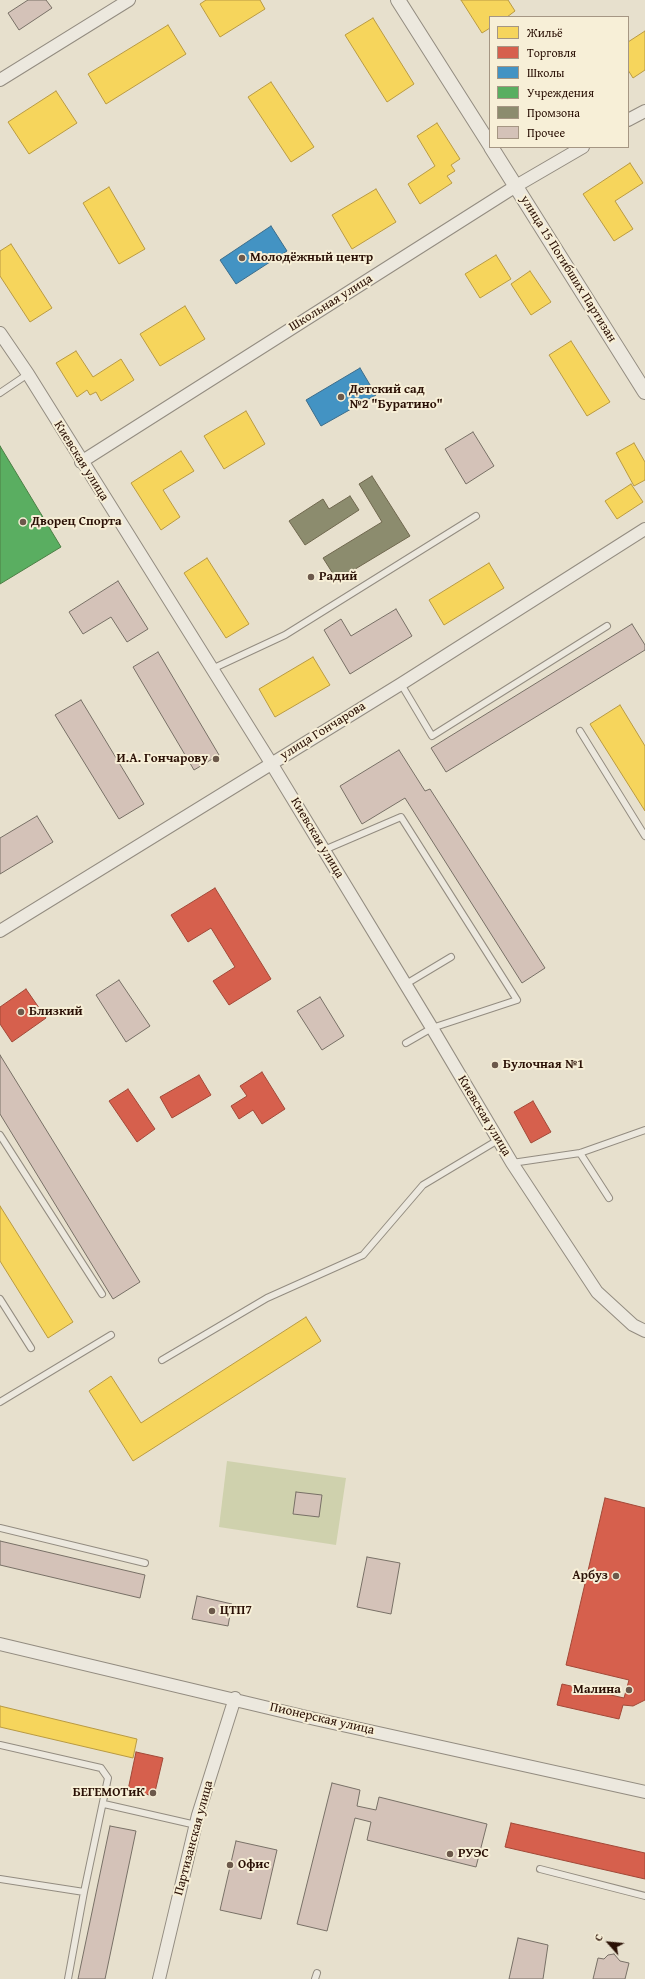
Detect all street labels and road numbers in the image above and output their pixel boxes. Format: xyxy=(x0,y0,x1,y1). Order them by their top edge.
street label: улица 15 Погибших Партизан xyxy=(516,193,620,345)
street label: Школьная улица xyxy=(286,271,376,335)
street label: Киевская улица xyxy=(50,418,112,504)
street label: улица Гончарова xyxy=(277,698,369,764)
street label: Киевская улица xyxy=(287,795,347,881)
street label: Киевская улица xyxy=(454,1073,514,1159)
street label: Пионерская улица xyxy=(268,1699,376,1739)
street label: Партизанская улица xyxy=(171,1779,217,1897)

